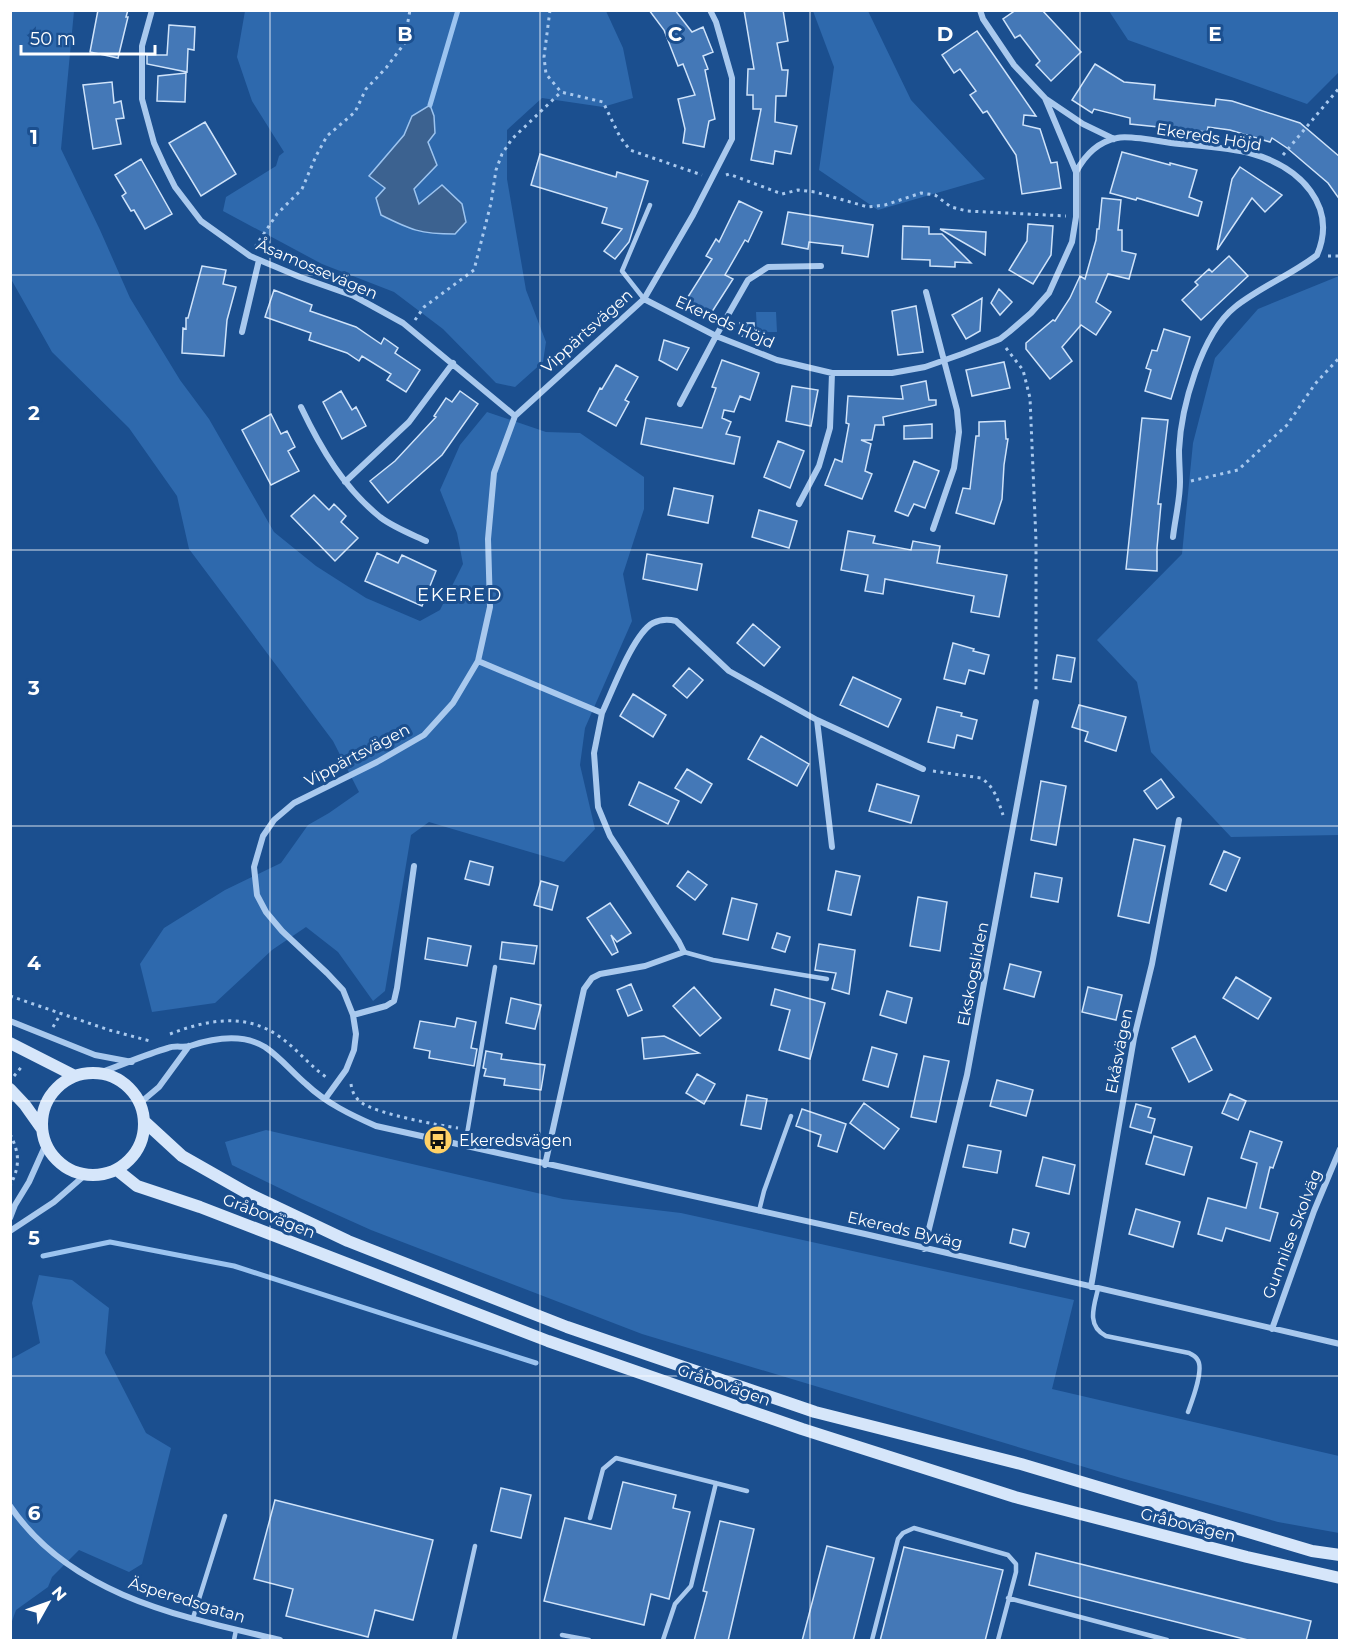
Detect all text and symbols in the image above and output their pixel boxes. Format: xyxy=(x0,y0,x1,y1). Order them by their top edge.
scale bar xyxy=(21,18,154,56)
text: B xyxy=(397,22,413,46)
text: C xyxy=(668,22,683,46)
text: D xyxy=(937,22,953,46)
text: E xyxy=(1208,22,1222,46)
text: 50 m xyxy=(30,28,76,50)
street label: Ekereds Höjd xyxy=(1155,119,1263,155)
text: 1 xyxy=(30,125,38,149)
street label: Åsamossevägen xyxy=(253,234,381,303)
street label: Vippärtsvägen xyxy=(537,285,637,377)
street label: Ekereds Höjd xyxy=(672,292,778,352)
text: 2 xyxy=(28,401,40,425)
district label: EKERED xyxy=(417,584,503,606)
text: 3 xyxy=(27,676,40,700)
street label: Vippärtsvägen xyxy=(301,719,413,791)
street label: Ekskogsliden xyxy=(954,920,992,1028)
text: 4 xyxy=(27,951,41,975)
street label: Ekåsvägen xyxy=(1101,1007,1137,1095)
bus stop icon: Ekeredsvägen xyxy=(422,1124,454,1156)
place label: Ekeredsvägen xyxy=(459,1131,572,1150)
street label: Gunnilse Skolväg xyxy=(1259,1167,1325,1301)
street label: Gråbovägen xyxy=(220,1190,318,1242)
street label: Ekereds Byväg xyxy=(845,1207,965,1253)
text: 5 xyxy=(28,1226,40,1250)
street label: Gråbovägen xyxy=(675,1360,773,1410)
text: 6 xyxy=(28,1501,41,1525)
street label: Gråbovägen xyxy=(1138,1504,1238,1546)
street label: Äsperedsgatan xyxy=(126,1572,248,1627)
north arrow xyxy=(18,1573,78,1633)
text: N xyxy=(48,1583,71,1605)

